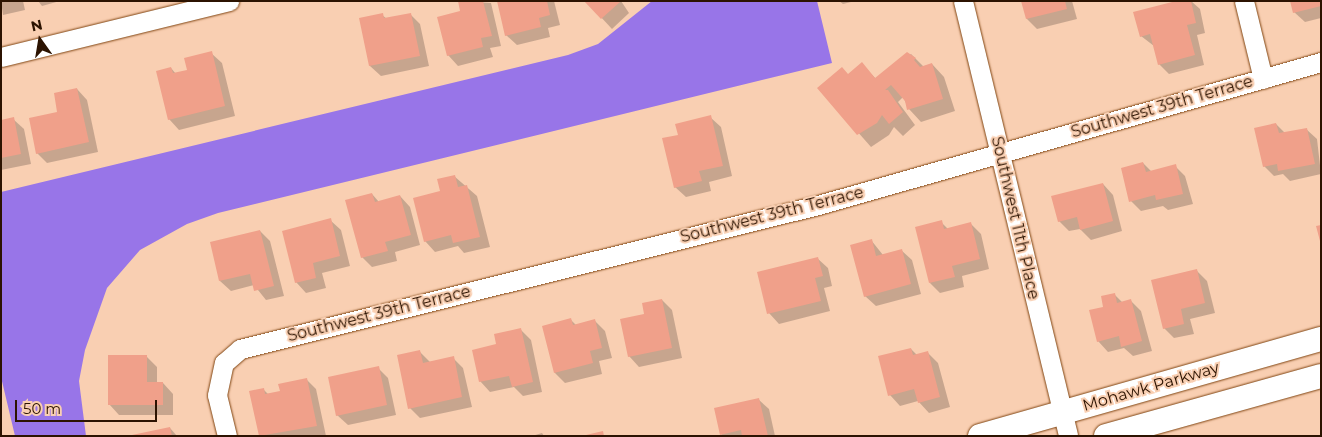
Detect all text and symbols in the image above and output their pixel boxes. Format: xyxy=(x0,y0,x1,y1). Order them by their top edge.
north arrow xyxy=(15,15,65,65)
text: N xyxy=(29,15,44,35)
street label: Southwest 39th Terrace xyxy=(1069,72,1255,142)
street label: Southwest 11th Place xyxy=(987,135,1043,301)
street label: Southwest 39th Terrace xyxy=(678,183,866,247)
street label: Southwest 39th Terrace xyxy=(285,282,473,346)
street label: Mohawk Parkway xyxy=(1081,358,1221,416)
scale bar xyxy=(18,390,160,422)
text: 50 m xyxy=(23,399,61,418)

